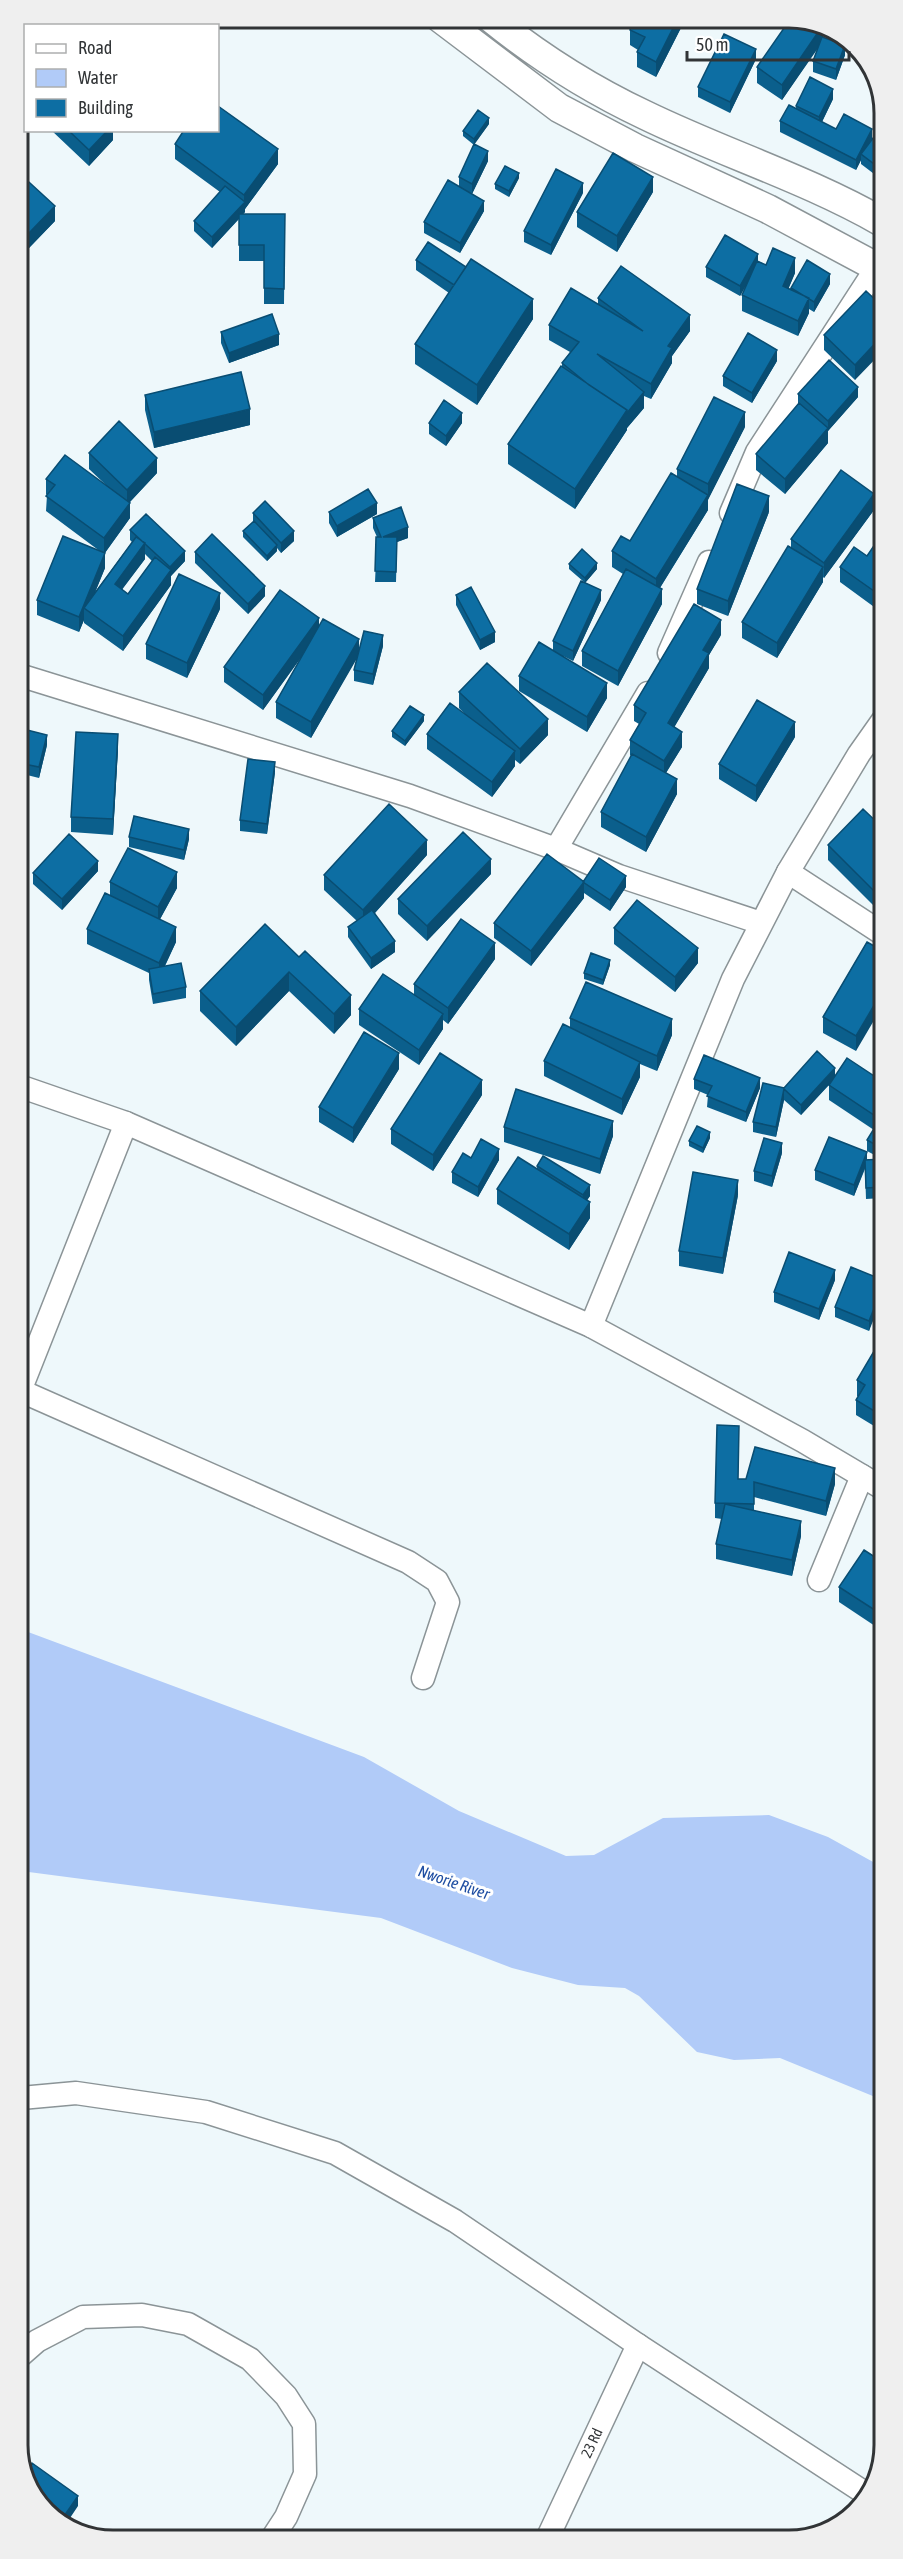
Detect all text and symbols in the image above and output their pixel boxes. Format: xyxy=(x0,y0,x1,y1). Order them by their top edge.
legend xyxy=(24,24,219,132)
scale bar xyxy=(687,24,849,62)
text: 50 m xyxy=(696,34,728,55)
text: Road xyxy=(78,37,112,58)
text: Water xyxy=(78,67,118,88)
text: Building xyxy=(78,97,133,118)
water label: Nworie River xyxy=(416,1861,493,1903)
street label: 23 Rd xyxy=(577,2425,606,2460)

